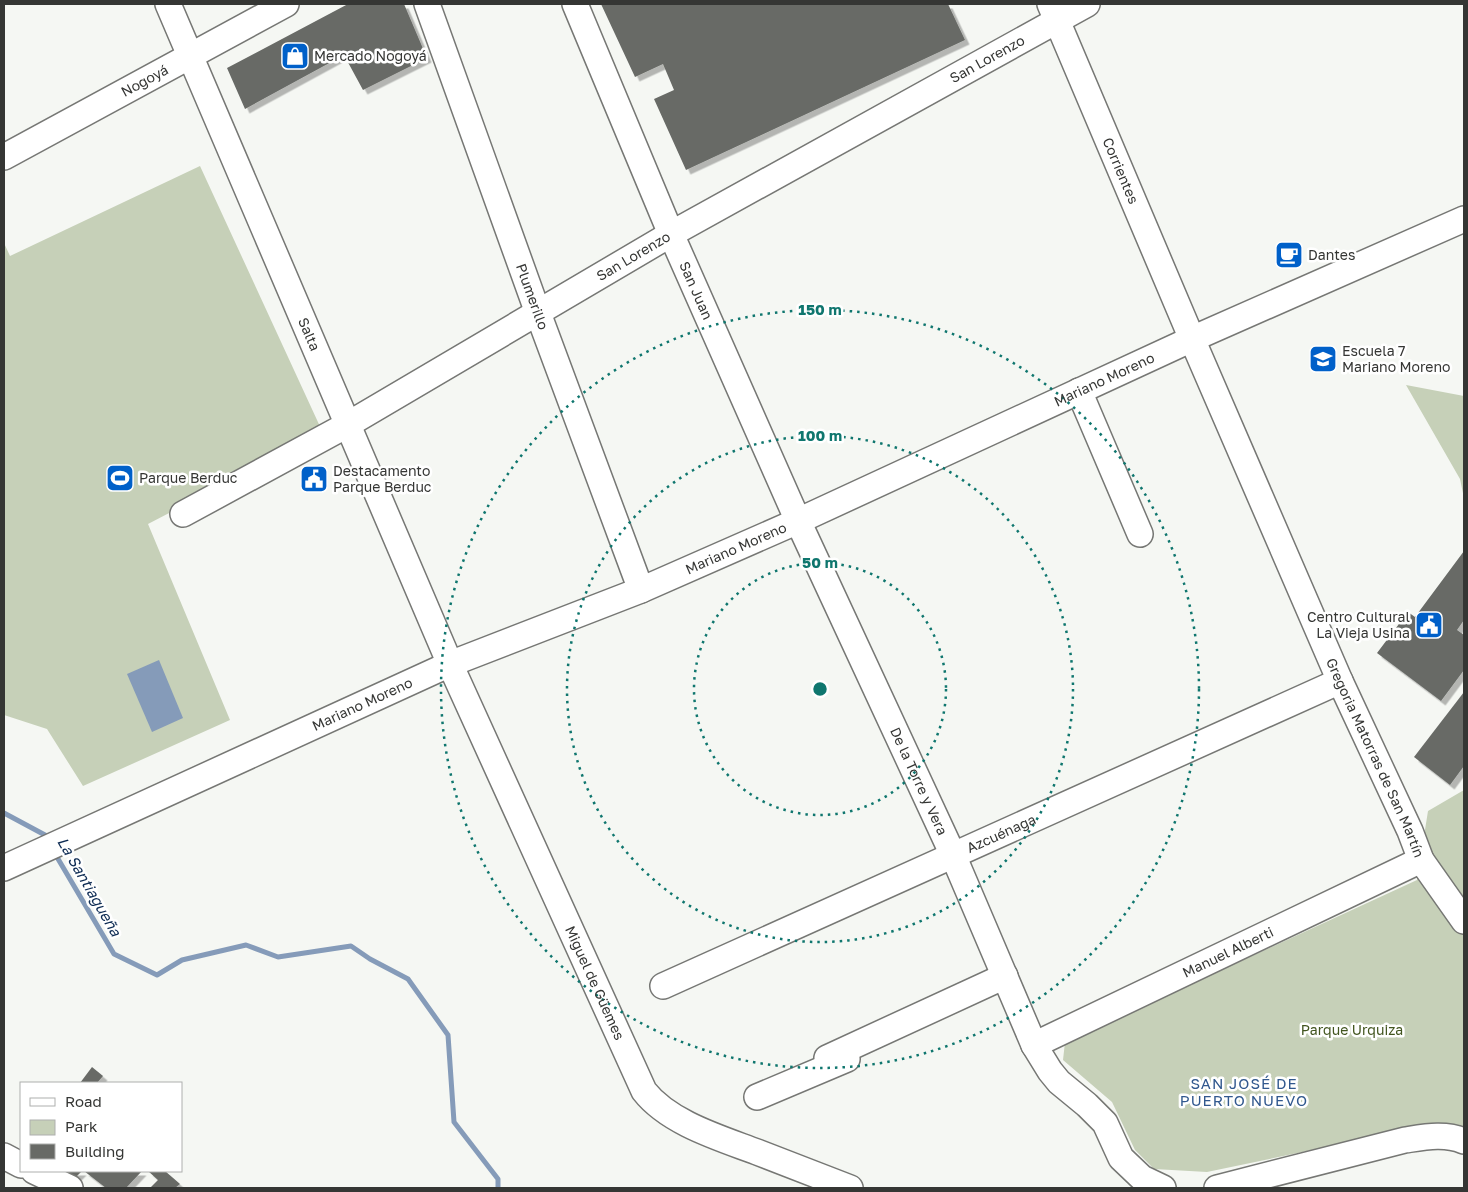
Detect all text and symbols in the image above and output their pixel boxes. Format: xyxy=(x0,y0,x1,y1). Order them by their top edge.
street label: San Lorenzo xyxy=(947,31,1027,86)
shop icon: Mercado Nogoyá xyxy=(280,41,310,71)
place label: Mercado Nogoyá xyxy=(314,47,427,64)
street label: Nogoyá xyxy=(118,61,171,100)
street label: Corrientes xyxy=(1100,135,1143,206)
street label: San Lorenzo xyxy=(593,227,673,284)
cafe icon: Dantes xyxy=(1274,240,1304,270)
place label: Dantes xyxy=(1308,246,1355,263)
street label: San Juan xyxy=(676,259,717,322)
street label: Plumerillo xyxy=(513,261,552,332)
text: 150 m xyxy=(798,300,842,318)
street label: Salta xyxy=(295,315,324,353)
place label: Escuela 7 Mariano Moreno xyxy=(1342,342,1450,375)
school or university icon: Escuela 7 Mariano Moreno xyxy=(1308,344,1338,374)
street label: Mariano Moreno xyxy=(1051,349,1157,410)
text: 100 m xyxy=(798,426,842,444)
place label: Destacamento Parque Berduc xyxy=(333,462,432,495)
sports icon: Parque Berduc xyxy=(105,463,135,493)
public building icon: Destacamento Parque Berduc xyxy=(299,464,329,494)
place label: Parque Berduc xyxy=(139,469,238,486)
street label: Mariano Moreno xyxy=(683,518,789,577)
text: 50 m xyxy=(802,553,838,571)
place label: Centro Cultural La Vieja Usina xyxy=(1307,608,1410,641)
public building icon: Centro Cultural La Vieja Usina xyxy=(1414,610,1444,640)
street label: Gregoria Matorras de San Martín xyxy=(1323,655,1428,860)
street label: Mariano Moreno xyxy=(309,673,415,734)
centre of rings xyxy=(811,680,829,698)
street label: De la Torre y Vera xyxy=(887,724,952,838)
street label: Azcuénaga xyxy=(964,810,1038,856)
water label: La Santiagueña xyxy=(53,834,126,940)
street label: Miguel de Güemes xyxy=(562,923,629,1043)
street label: Manuel Alberti xyxy=(1180,923,1276,981)
park label: Parque Urquiza xyxy=(1301,1021,1403,1038)
district label: SAN JOSÉ DE PUERTO NUEVO xyxy=(1180,1074,1308,1109)
legend xyxy=(20,1082,182,1172)
text: Road xyxy=(65,1092,102,1110)
text: Park xyxy=(65,1117,98,1135)
text: Building xyxy=(65,1142,125,1160)

